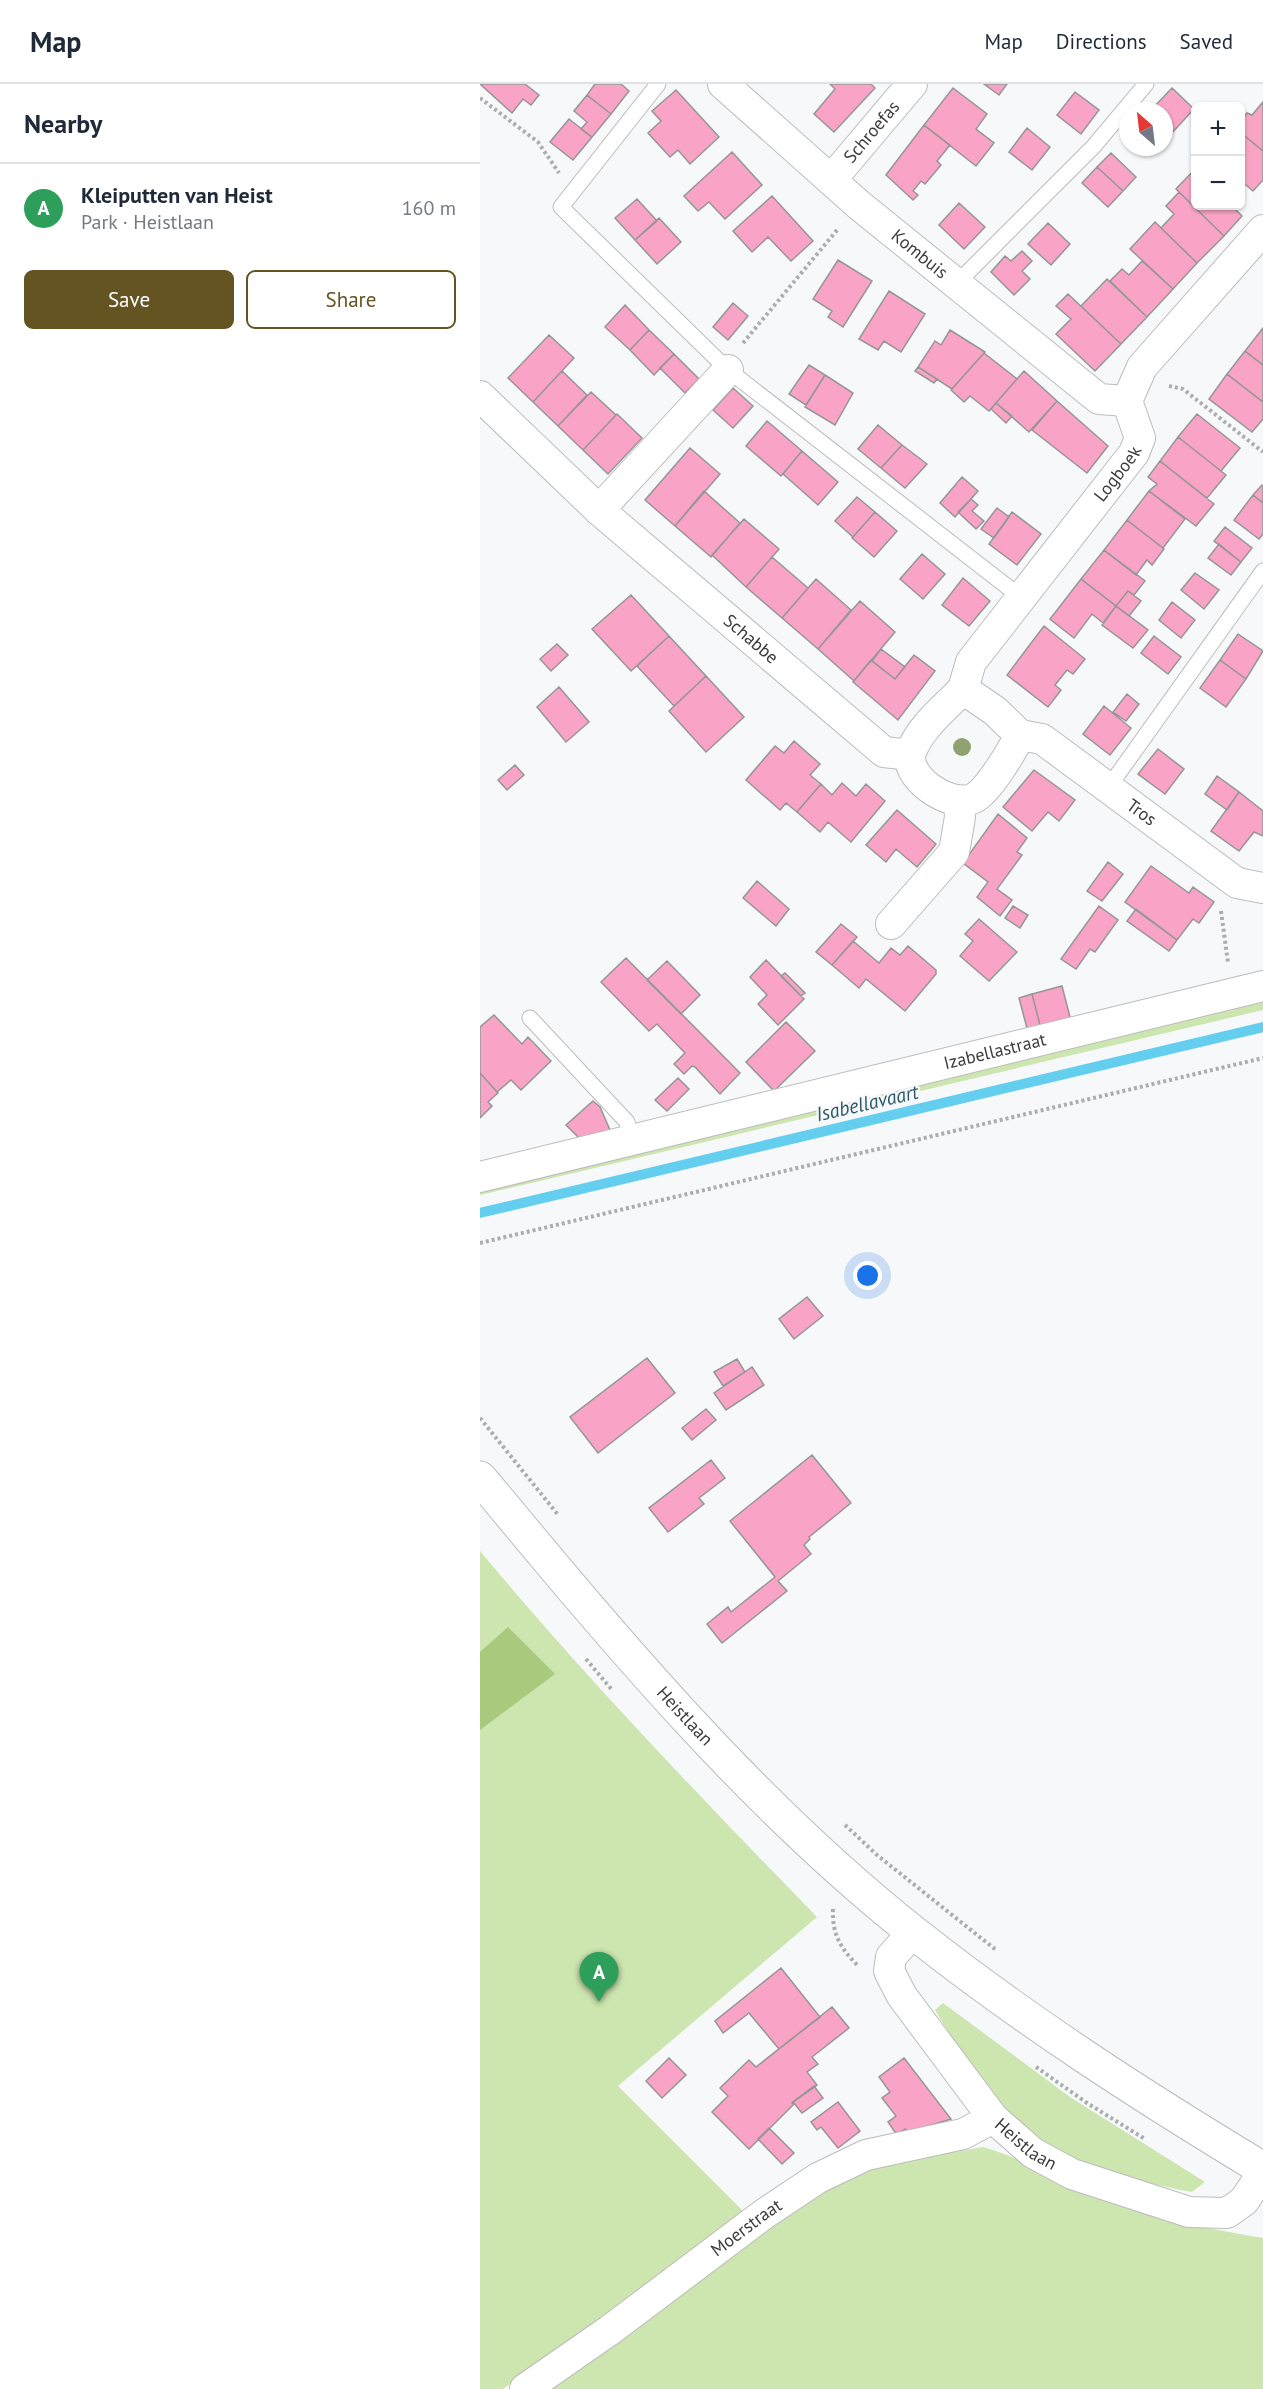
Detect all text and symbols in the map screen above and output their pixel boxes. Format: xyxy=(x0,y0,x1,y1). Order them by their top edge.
text: Map xyxy=(30,23,81,60)
text: Map xyxy=(984,28,1023,55)
text: Directions xyxy=(1056,28,1147,55)
text: Saved xyxy=(1180,28,1233,55)
street label: Schroefas xyxy=(838,96,904,168)
north arrow xyxy=(1119,102,1173,156)
map controls xyxy=(1191,102,1245,210)
button: + xyxy=(1191,102,1245,156)
text: Nearby xyxy=(24,107,102,140)
button: − xyxy=(1191,156,1245,210)
text: Kleiputten van Heist xyxy=(81,181,273,209)
text: A xyxy=(37,195,50,221)
text: 160 m xyxy=(402,195,456,221)
text: Park · Heistlaan xyxy=(81,209,214,235)
street label: Kombuis xyxy=(887,224,953,283)
button: Save xyxy=(24,270,234,329)
button: Share xyxy=(246,270,456,329)
street label: Logboek xyxy=(1089,442,1147,506)
street label: Schabbe xyxy=(719,609,783,668)
street label: Tros xyxy=(1122,793,1161,831)
street label: Izabellastraat xyxy=(941,1027,1048,1074)
water label: Isabellavaart xyxy=(813,1078,922,1127)
your location xyxy=(853,1261,882,1290)
street label: Heistlaan xyxy=(652,1681,718,1750)
pin: A xyxy=(580,1952,618,2002)
street label: Heistlaan xyxy=(990,2113,1061,2175)
street label: Moerstraat xyxy=(706,2193,786,2261)

